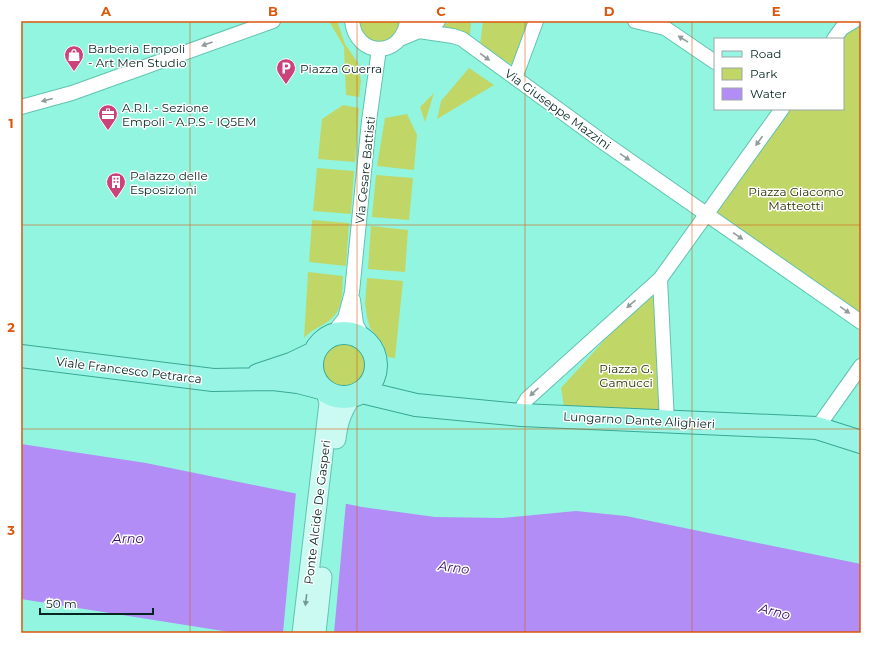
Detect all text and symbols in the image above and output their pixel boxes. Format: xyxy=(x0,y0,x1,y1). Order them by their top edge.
text: A xyxy=(100,3,112,19)
text: B xyxy=(268,3,278,19)
text: C xyxy=(436,3,446,19)
text: D xyxy=(604,3,615,19)
text: E xyxy=(772,3,781,19)
one-way arrow xyxy=(677,36,689,43)
legend xyxy=(714,38,844,110)
place label: Barberia Empoli - Art Men Studio xyxy=(88,41,187,70)
one-way arrow xyxy=(201,42,213,48)
shop icon: Barberia Empoli - Art Men Studio xyxy=(63,44,85,72)
text: Road xyxy=(750,46,781,61)
one-way arrow xyxy=(480,53,491,61)
parking icon: Piazza Guerra xyxy=(275,57,297,85)
place label: Piazza Guerra xyxy=(300,61,382,76)
street label: Via Giuseppe Mazzini xyxy=(502,66,614,152)
text: Park xyxy=(750,66,778,81)
text: Water xyxy=(750,86,787,101)
one-way arrow xyxy=(40,97,52,103)
place label: A.R.I. - Sezione Empoli - A.P.S - IQ5EM xyxy=(122,100,256,129)
office icon: A.R.I. - Sezione Empoli - A.P.S - IQ5EM xyxy=(97,103,119,131)
text: 1 xyxy=(8,115,14,131)
street label: Via Cesare Battisti xyxy=(352,116,378,224)
one-way arrow xyxy=(755,135,763,146)
one-way arrow xyxy=(620,153,630,161)
place label: Palazzo delle Esposizioni xyxy=(130,168,208,197)
building icon: Palazzo delle Esposizioni xyxy=(105,171,127,199)
park label: Piazza Giacomo Matteotti xyxy=(748,184,844,213)
one-way arrow xyxy=(733,232,743,240)
one-way arrow xyxy=(625,300,636,309)
one-way arrow xyxy=(839,306,850,314)
text: 2 xyxy=(7,319,15,335)
street label: Viale Francesco Petrarca xyxy=(55,354,203,386)
park label: Piazza G. Gamucci xyxy=(599,361,653,390)
one-way arrow xyxy=(530,387,539,396)
street label: Lungarno Dante Alighieri xyxy=(563,409,715,431)
street label: Ponte Alcide De Gasperi xyxy=(301,439,333,585)
text: 3 xyxy=(6,522,15,538)
water label: Arno xyxy=(111,530,144,546)
water label: Arno xyxy=(436,557,471,577)
scale bar xyxy=(40,590,153,616)
one-way arrow xyxy=(303,594,309,607)
text: 50 m xyxy=(46,596,77,611)
water label: Arno xyxy=(757,599,792,623)

